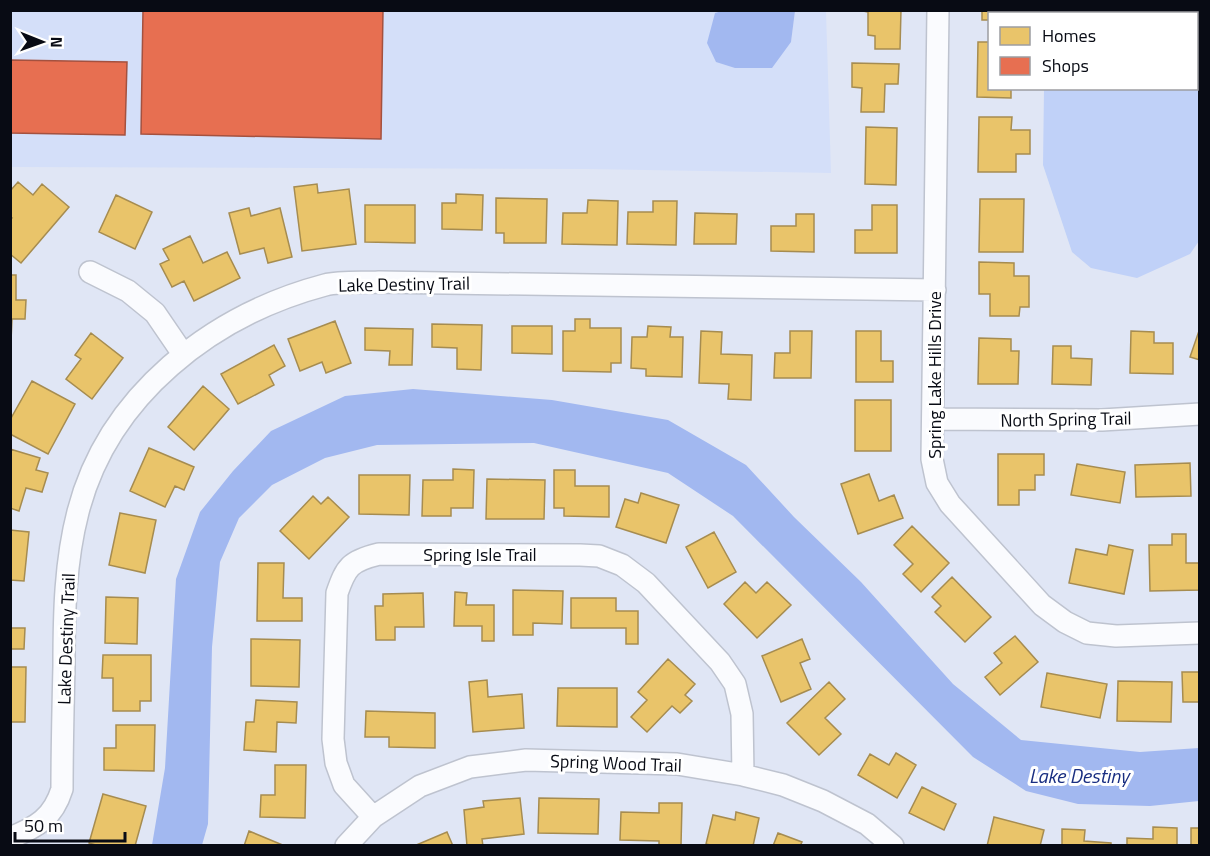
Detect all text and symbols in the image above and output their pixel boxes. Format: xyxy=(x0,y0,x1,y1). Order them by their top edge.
north arrow xyxy=(12,12,72,72)
legend xyxy=(988,12,1198,90)
text: Homes xyxy=(1042,22,1096,49)
text: N xyxy=(45,37,69,48)
text: Shops xyxy=(1042,52,1089,79)
street label: Lake Destiny Trail xyxy=(338,269,470,299)
street label: Spring Lake Hills Drive xyxy=(921,291,948,459)
street label: North Spring Trail xyxy=(1000,404,1132,434)
street label: Spring Isle Trail xyxy=(423,541,537,568)
street label: Lake Destiny Trail xyxy=(50,573,82,705)
street label: Spring Wood Trail xyxy=(550,747,682,779)
water label: Lake Destiny xyxy=(1029,760,1131,791)
scale bar xyxy=(15,805,124,843)
text: 50 m xyxy=(24,812,63,839)

